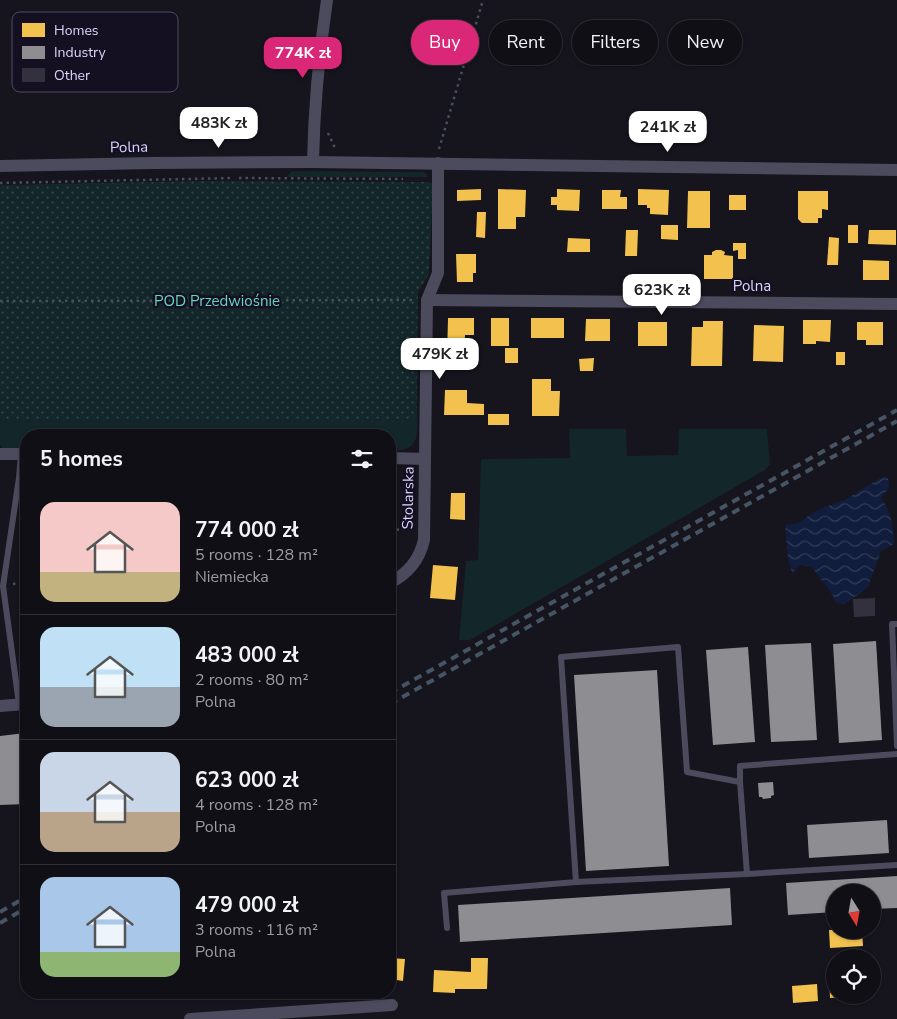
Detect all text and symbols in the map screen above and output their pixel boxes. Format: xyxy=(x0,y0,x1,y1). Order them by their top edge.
legend xyxy=(12,12,178,92)
chip: Buy xyxy=(411,20,479,65)
chip: Rent xyxy=(489,20,562,65)
chip: Filters xyxy=(572,20,658,65)
chip: New xyxy=(668,20,742,65)
text: Homes xyxy=(54,21,99,40)
pin: 774K zł xyxy=(257,36,349,79)
text: 774K zł xyxy=(275,42,331,64)
text: Industry xyxy=(54,43,107,62)
text: Other xyxy=(54,66,90,85)
pin: 483K zł xyxy=(173,106,265,149)
pin: 241K zł xyxy=(622,110,714,153)
text: 483K zł xyxy=(191,112,247,134)
text: 241K zł xyxy=(640,116,696,138)
street label: Polna xyxy=(110,137,148,157)
pin: 623K zł xyxy=(616,274,708,316)
street label: Polna xyxy=(733,276,771,296)
text: 623K zł xyxy=(634,279,690,301)
park label: POD Przedwiośnie xyxy=(154,291,280,311)
pin: 479K zł xyxy=(394,338,486,380)
text: 479K zł xyxy=(412,343,468,365)
text: 5 homes xyxy=(40,445,123,473)
icon: filters xyxy=(348,445,376,473)
street label: Stolarska xyxy=(397,466,419,530)
text: 774 000 zł xyxy=(195,516,299,544)
icon: home xyxy=(80,522,140,582)
text: 5 rooms · 128 m² xyxy=(195,544,318,566)
text: Niemiecka xyxy=(195,566,269,588)
text: 483 000 zł xyxy=(195,641,299,669)
icon: home xyxy=(80,647,140,707)
text: 2 rooms · 80 m² xyxy=(195,669,308,691)
text: Polna xyxy=(195,691,236,713)
text: 623 000 zł xyxy=(195,766,299,794)
icon: home xyxy=(80,772,140,832)
text: 4 rooms · 128 m² xyxy=(195,794,318,816)
text: Polna xyxy=(195,816,236,838)
north arrow xyxy=(826,884,881,939)
map controls xyxy=(826,884,881,1004)
text: 479 000 zł xyxy=(195,891,299,919)
icon: home xyxy=(80,897,140,957)
text: 3 rooms · 116 m² xyxy=(195,919,318,941)
text: Polna xyxy=(195,941,236,963)
button: locate xyxy=(826,949,881,1004)

